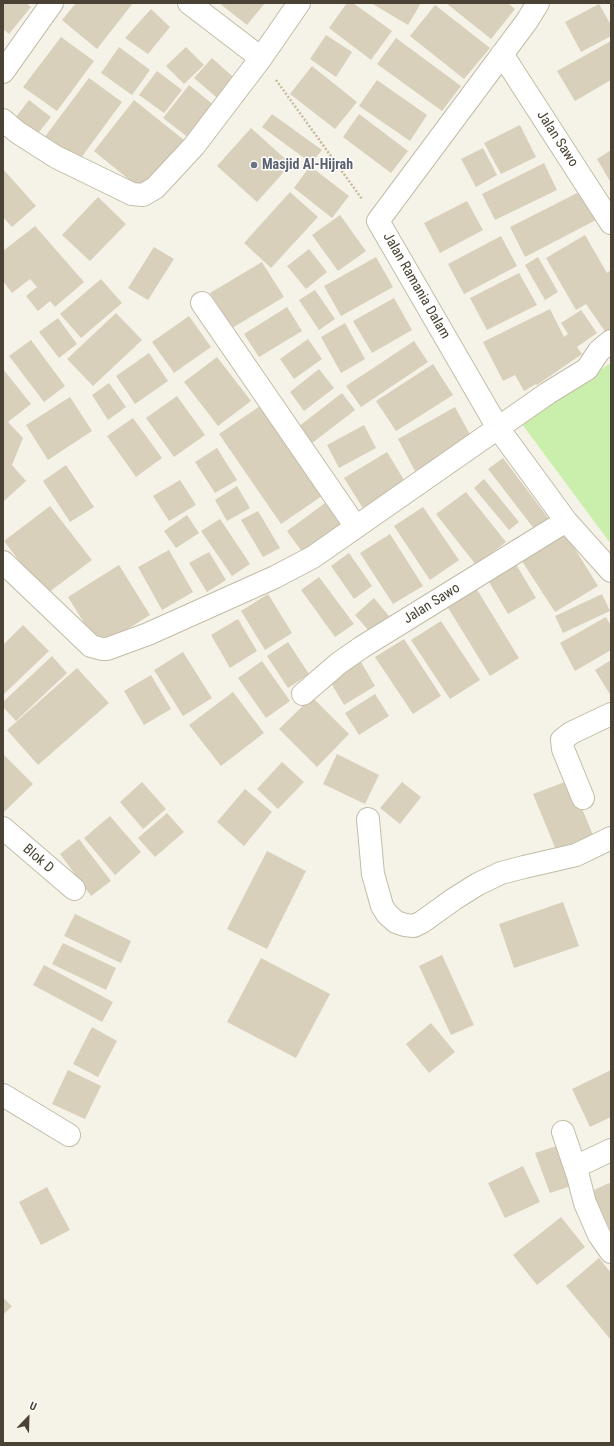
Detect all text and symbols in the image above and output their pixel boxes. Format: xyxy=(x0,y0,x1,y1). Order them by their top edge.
street label: Jalan Sawo xyxy=(533,108,581,170)
place label: Masjid Al-Hijrah xyxy=(262,157,353,173)
marker: Masjid Al-Hijrah xyxy=(249,160,259,170)
street label: Jalan Ramania Dalam xyxy=(379,230,453,342)
street label: Jalan Sawo xyxy=(401,580,463,628)
street label: Blok D xyxy=(19,841,57,877)
north arrow xyxy=(8,1398,48,1438)
text: U xyxy=(27,1399,38,1414)

